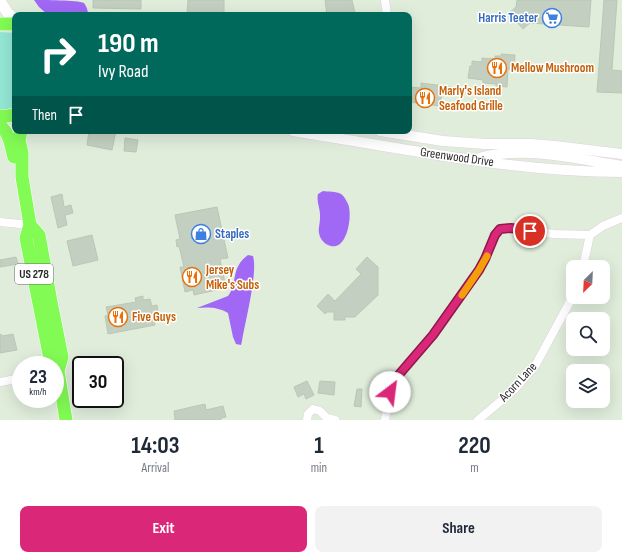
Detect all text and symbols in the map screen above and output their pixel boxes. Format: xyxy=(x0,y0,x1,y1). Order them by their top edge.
supermarket icon: Harris Teeter xyxy=(541,7,563,29)
place label: Harris Teeter xyxy=(478,10,538,26)
text: 190 m xyxy=(98,27,159,60)
icon: right xyxy=(32,28,84,80)
restaurant icon: Mellow Mushroom xyxy=(486,57,508,79)
place label: Mellow Mushroom xyxy=(511,60,594,76)
text: Ivy Road xyxy=(98,61,148,82)
place label: Marly's Island Seafood Grille xyxy=(439,83,503,114)
restaurant icon: Marly's Island Seafood Grille xyxy=(414,87,436,109)
icon: arrive xyxy=(65,104,87,126)
text: Then xyxy=(32,106,57,125)
street label: Greenwood Drive xyxy=(419,144,495,170)
pin xyxy=(513,214,547,248)
icon: arrive xyxy=(519,220,541,242)
shop icon: Staples xyxy=(190,223,212,245)
place label: Staples xyxy=(215,226,249,242)
north arrow xyxy=(566,260,610,304)
map controls xyxy=(566,260,610,408)
place label: Jersey Mike's Subs xyxy=(205,262,259,293)
road number: US 278 xyxy=(15,264,53,284)
restaurant icon: Jersey Mike's Subs xyxy=(181,266,203,288)
restaurant icon: Five Guys xyxy=(107,306,129,328)
place label: Five Guys xyxy=(132,309,176,325)
button: search xyxy=(566,312,610,356)
speed limit sign: 30 xyxy=(72,356,124,408)
street label: Acorn Lane xyxy=(495,359,540,406)
button: layers xyxy=(566,364,610,408)
text: 23 xyxy=(29,365,47,389)
position arrow xyxy=(369,371,411,413)
text: km/h xyxy=(29,386,47,398)
text: 14:03 xyxy=(131,431,180,460)
text: 1 xyxy=(314,431,324,460)
text: 220 xyxy=(458,431,491,460)
text: Arrival xyxy=(141,460,169,476)
text: min xyxy=(311,460,327,476)
text: m xyxy=(470,460,479,476)
button: Exit xyxy=(20,506,307,552)
button: Share xyxy=(315,506,602,552)

